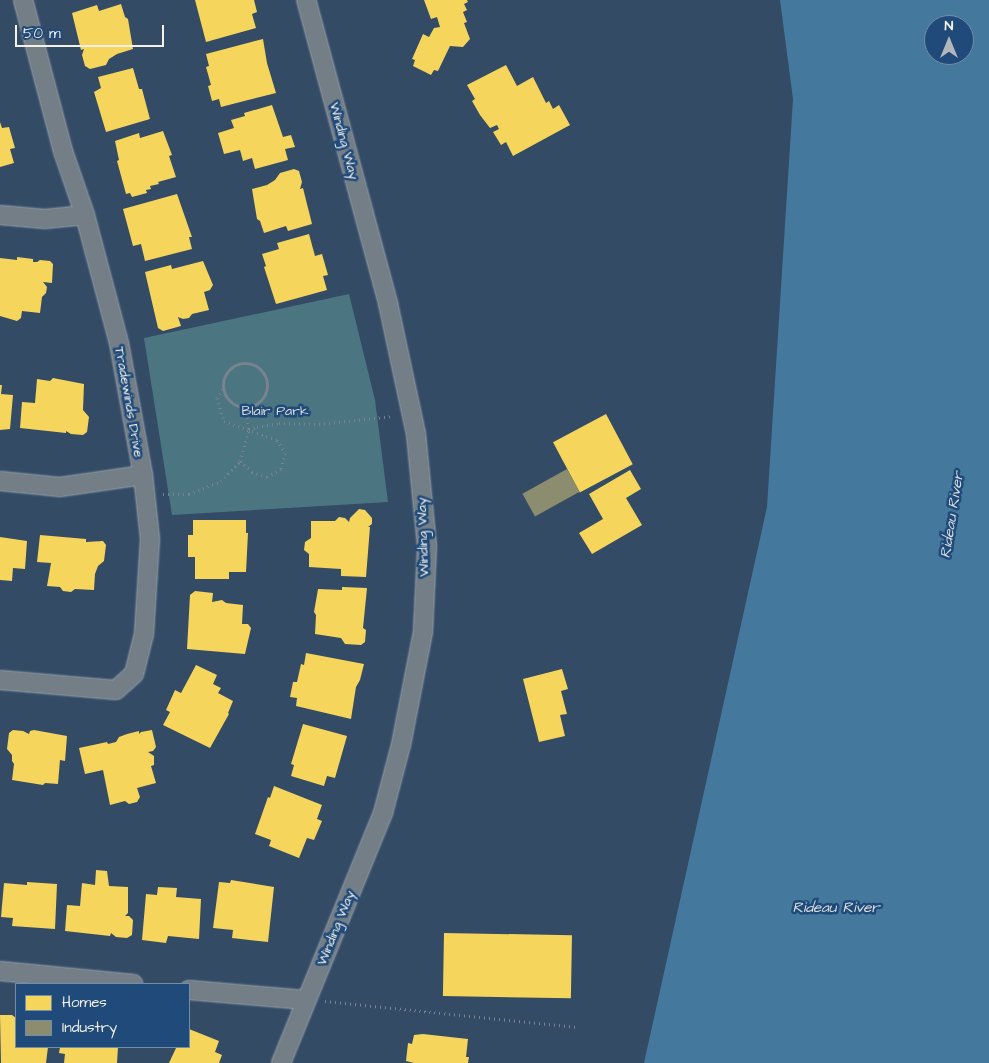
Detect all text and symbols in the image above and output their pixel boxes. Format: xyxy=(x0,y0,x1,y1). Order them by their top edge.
scale bar xyxy=(18,15,166,47)
north arrow xyxy=(924,15,974,65)
text: N xyxy=(945,16,953,36)
text: 50 m xyxy=(23,23,61,44)
street label: Winding Way xyxy=(326,100,362,182)
street label: Tradewinds Drive xyxy=(111,345,147,459)
park label: Blair Park xyxy=(241,403,309,419)
water label: Rideau River xyxy=(936,471,968,559)
street label: Winding Way xyxy=(413,497,433,577)
street label: Winding Way xyxy=(313,888,359,968)
water label: Rideau River xyxy=(792,899,880,917)
legend xyxy=(15,983,190,1048)
text: Homes xyxy=(62,992,107,1013)
text: Industry xyxy=(62,1017,117,1038)

